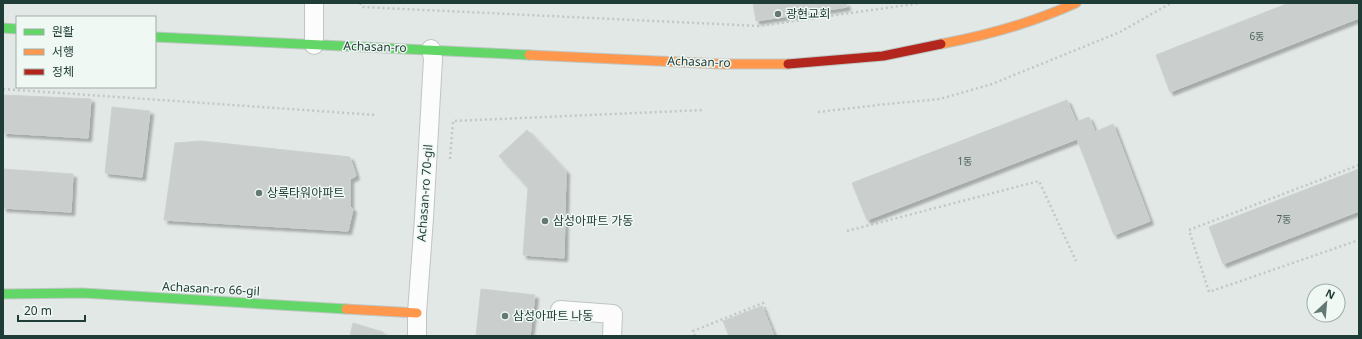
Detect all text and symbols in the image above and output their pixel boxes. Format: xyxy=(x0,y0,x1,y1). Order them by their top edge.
place label: 광현교회 xyxy=(786,5,830,22)
marker: 광현교회 xyxy=(773,9,783,19)
legend xyxy=(16,16,156,88)
text: 원활 xyxy=(52,23,74,40)
house number: 6동 xyxy=(1250,29,1264,43)
street label: Achasan-ro xyxy=(343,37,407,56)
text: 서행 xyxy=(52,43,74,60)
street label: Achasan-ro xyxy=(667,52,731,71)
text: 정체 xyxy=(52,63,74,80)
street label: Achasan-ro 70-gil xyxy=(413,144,436,242)
house number: 1동 xyxy=(958,154,972,168)
place label: 상록타워아파트 xyxy=(267,184,344,201)
marker: 상록타워아파트 xyxy=(254,188,264,198)
place label: 삼성아파트 가동 xyxy=(553,212,633,229)
house number: 7동 xyxy=(1277,212,1291,226)
marker: 삼성아파트 가동 xyxy=(540,216,550,226)
street label: Achasan-ro 66-gil xyxy=(162,277,260,300)
north arrow xyxy=(1306,283,1346,323)
text: N xyxy=(1323,285,1338,302)
scale bar xyxy=(18,297,85,323)
text: 20 m xyxy=(24,302,52,319)
place label: 삼성아파트 나동 xyxy=(513,307,593,324)
marker: 삼성아파트 나동 xyxy=(500,311,510,321)

